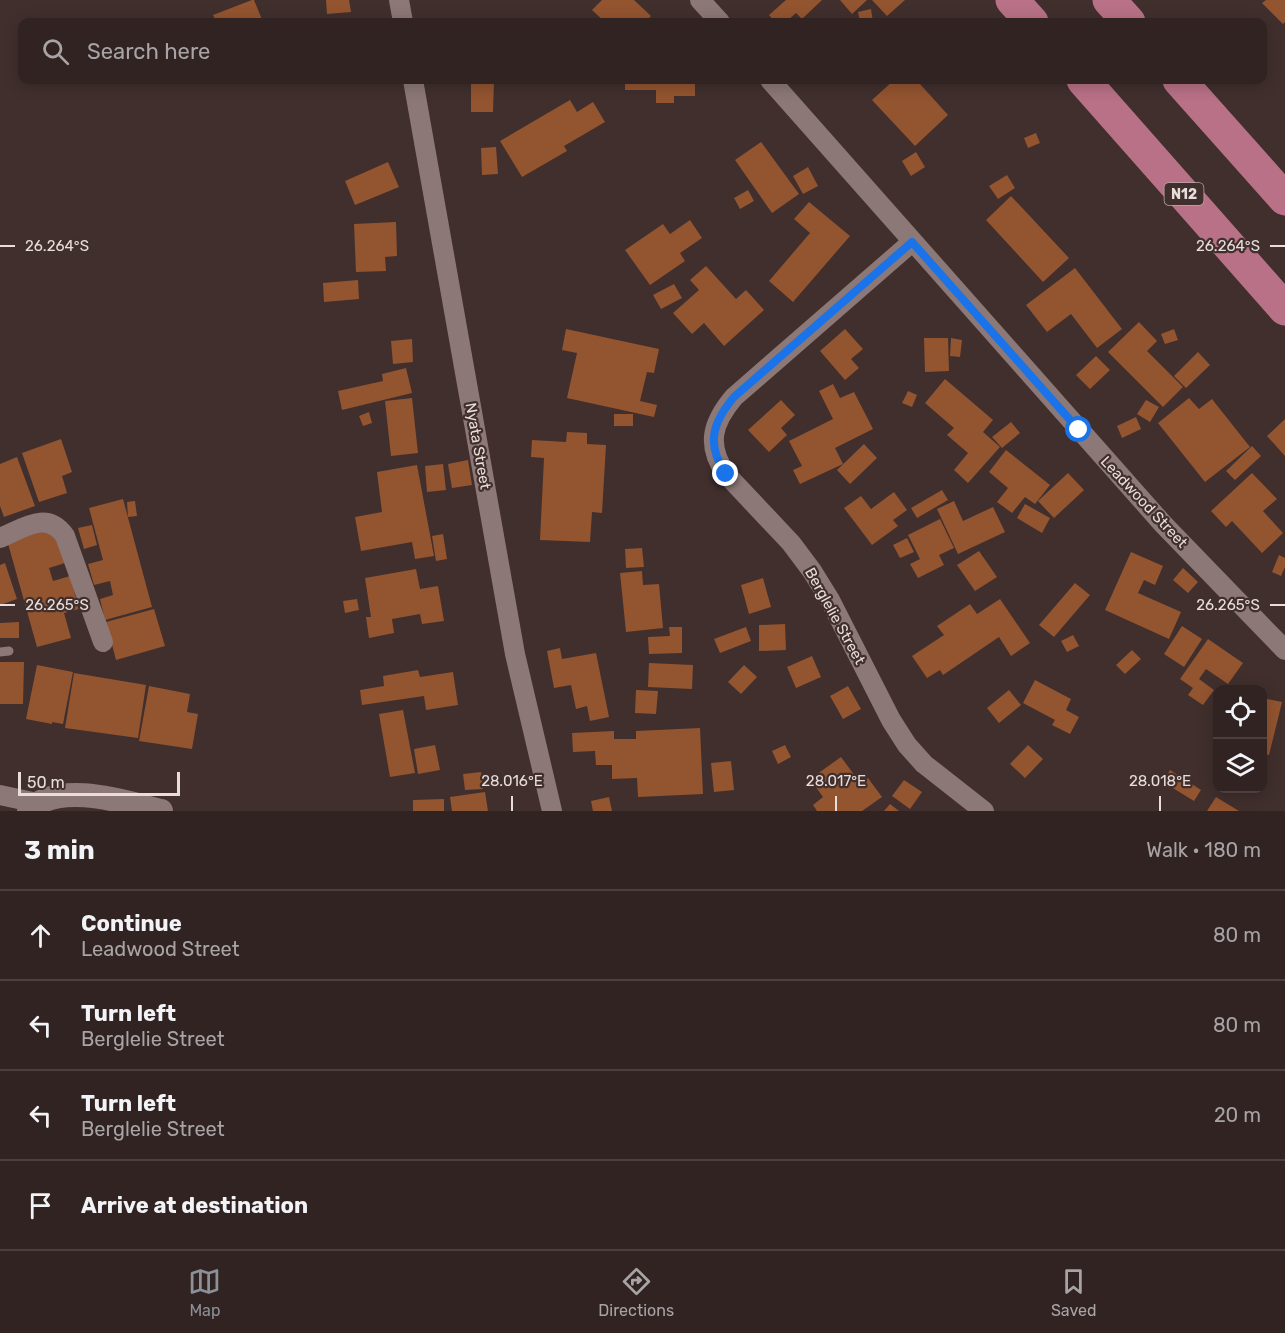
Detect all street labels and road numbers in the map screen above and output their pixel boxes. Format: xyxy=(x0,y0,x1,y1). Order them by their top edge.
road number: N12 xyxy=(1164,183,1204,205)
street label: Nyata Street xyxy=(462,401,495,491)
street label: Leadwood Street xyxy=(1097,452,1191,552)
street label: Berglelie Street xyxy=(801,565,869,668)

